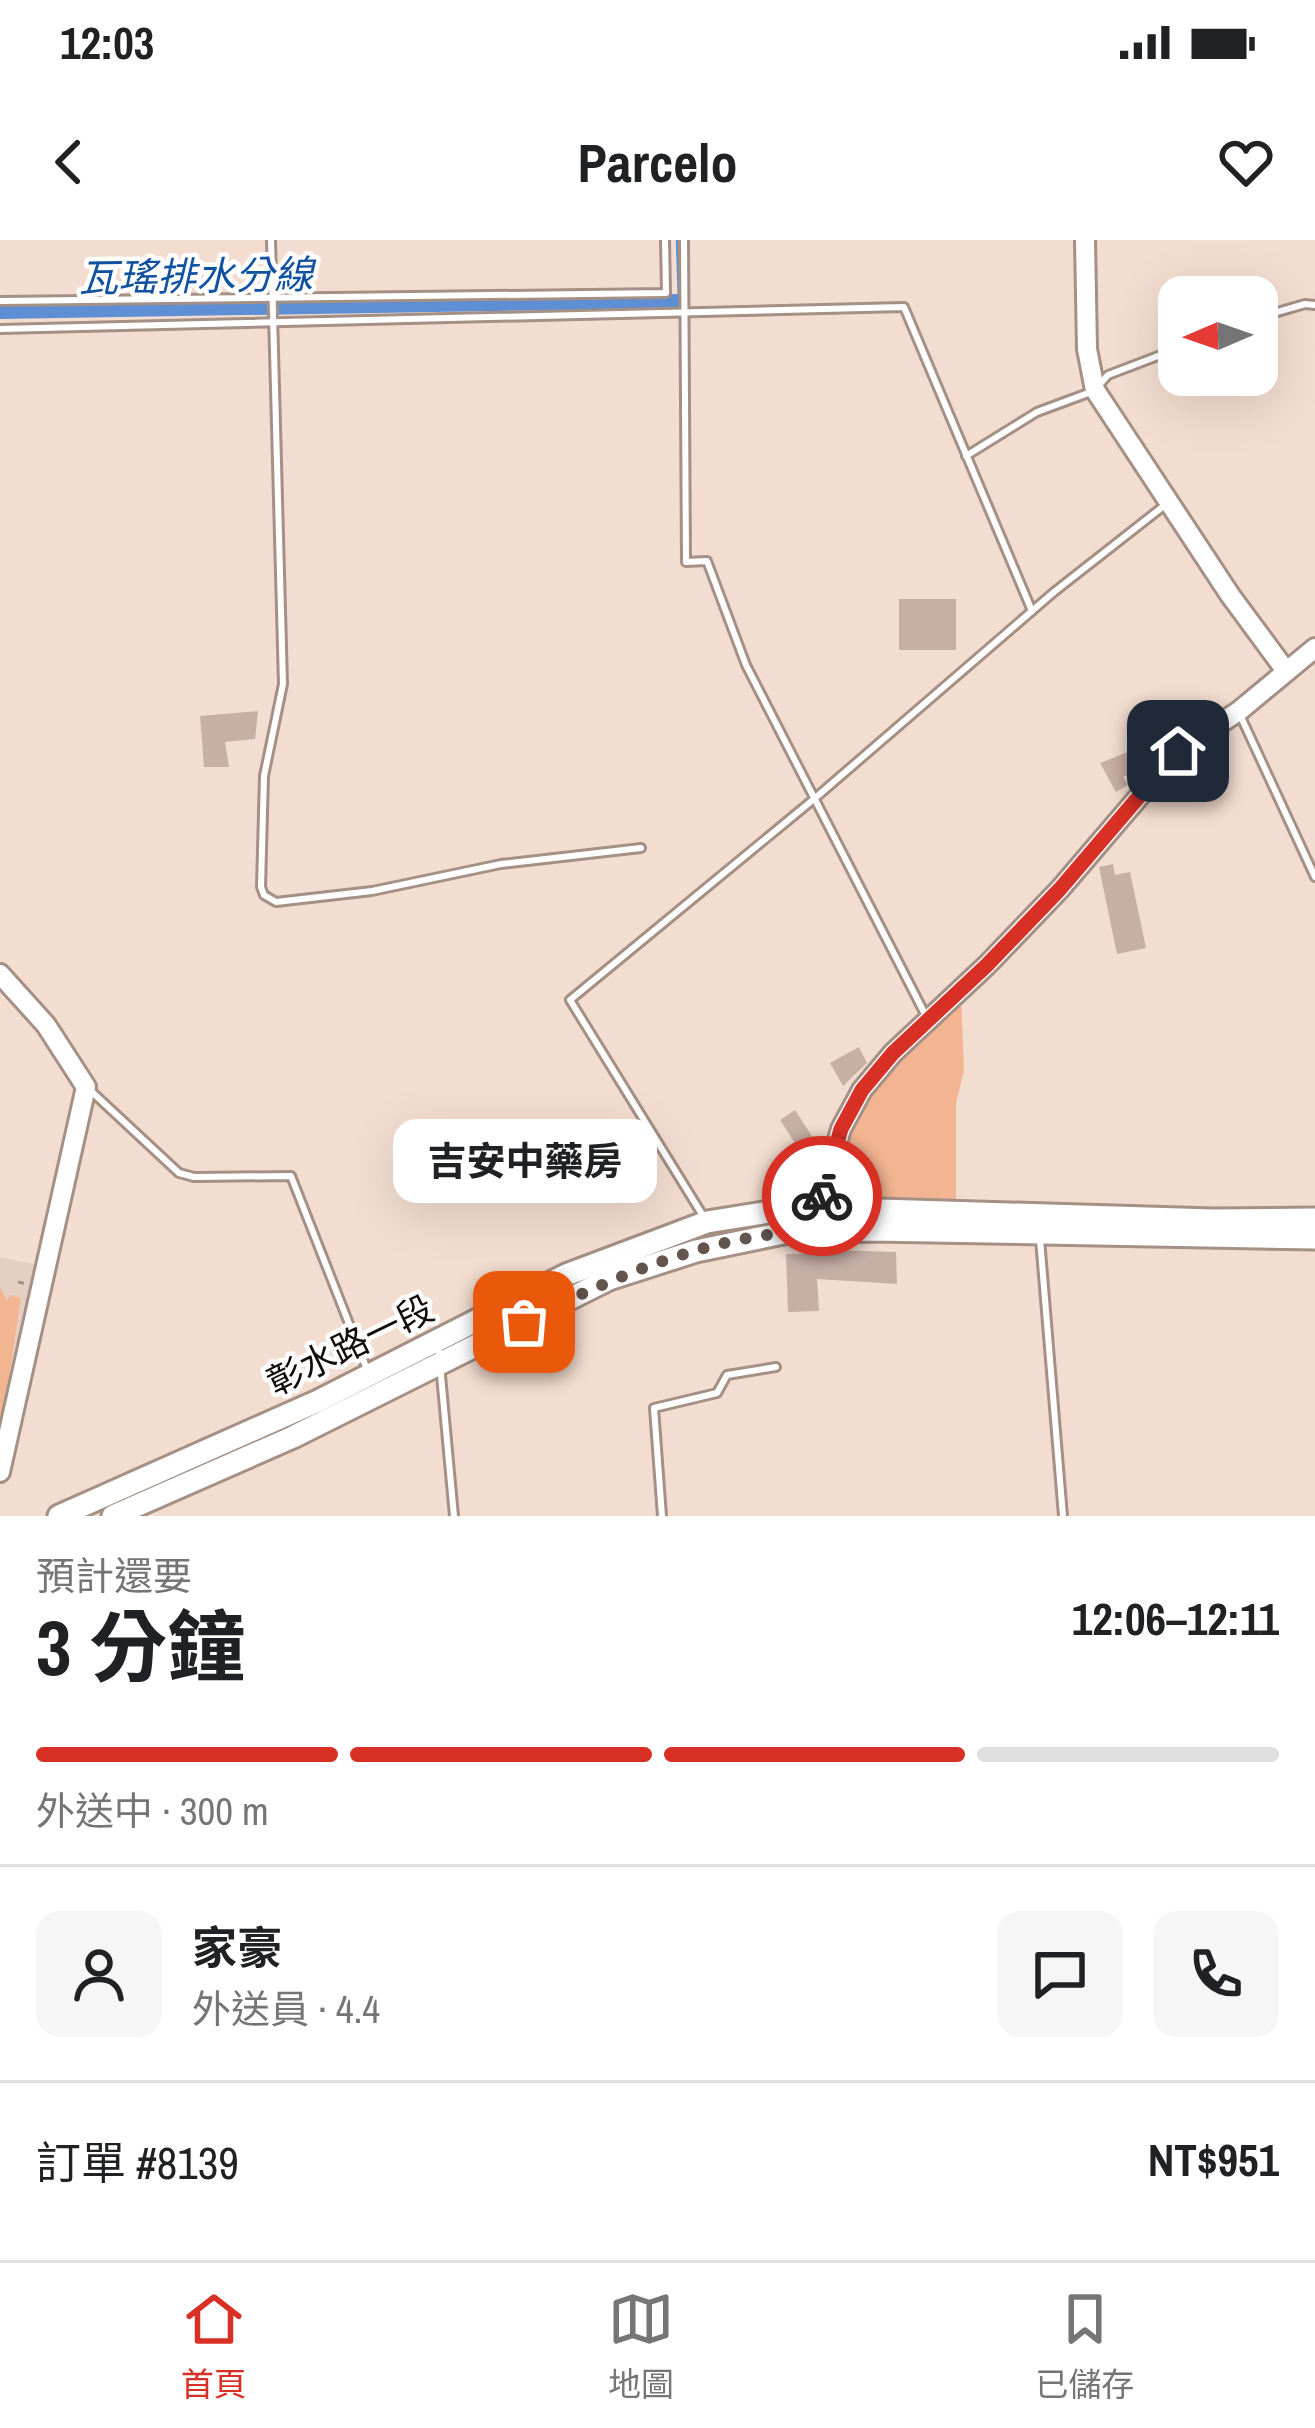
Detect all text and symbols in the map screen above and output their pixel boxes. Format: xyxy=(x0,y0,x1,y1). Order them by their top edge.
text: 12:03 xyxy=(60,12,154,73)
text: Parcelo xyxy=(577,126,738,199)
icon: back xyxy=(36,129,102,195)
icon: heart xyxy=(1213,129,1279,195)
water label: 瓦瑤排水分線 xyxy=(79,248,317,304)
north arrow xyxy=(1158,276,1278,396)
map controls xyxy=(1158,276,1278,396)
pin xyxy=(1127,700,1229,802)
icon: home xyxy=(1145,718,1211,784)
callout: 吉安中藥房 xyxy=(392,1118,656,1202)
text: 吉安中藥房 xyxy=(427,1135,623,1187)
courier xyxy=(762,1136,882,1256)
icon: bike xyxy=(789,1163,855,1229)
pin xyxy=(473,1271,575,1373)
street label: 彰水路一段 xyxy=(259,1284,441,1406)
icon: bag xyxy=(491,1289,557,1355)
text: 預計還要 xyxy=(36,1550,192,1602)
text: 12:06–12:11 xyxy=(1072,1588,1279,1649)
text: 3 分鐘 xyxy=(36,1594,245,1699)
text: 外送中 · 300 m xyxy=(36,1785,269,1837)
button: person xyxy=(36,1911,162,2037)
button: chat xyxy=(997,1911,1123,2037)
button: phone xyxy=(1153,1911,1279,2037)
text: 家豪 xyxy=(192,1917,282,1978)
text: 外送員 · 4.4 xyxy=(192,1983,380,2035)
text: NT$951 xyxy=(1148,2129,1279,2190)
text: 訂單 #8139 xyxy=(36,2132,239,2193)
tab: 首頁 xyxy=(181,2286,247,2406)
tab: 地圖 xyxy=(608,2286,674,2406)
tab: 已儲存 xyxy=(1035,2286,1134,2406)

